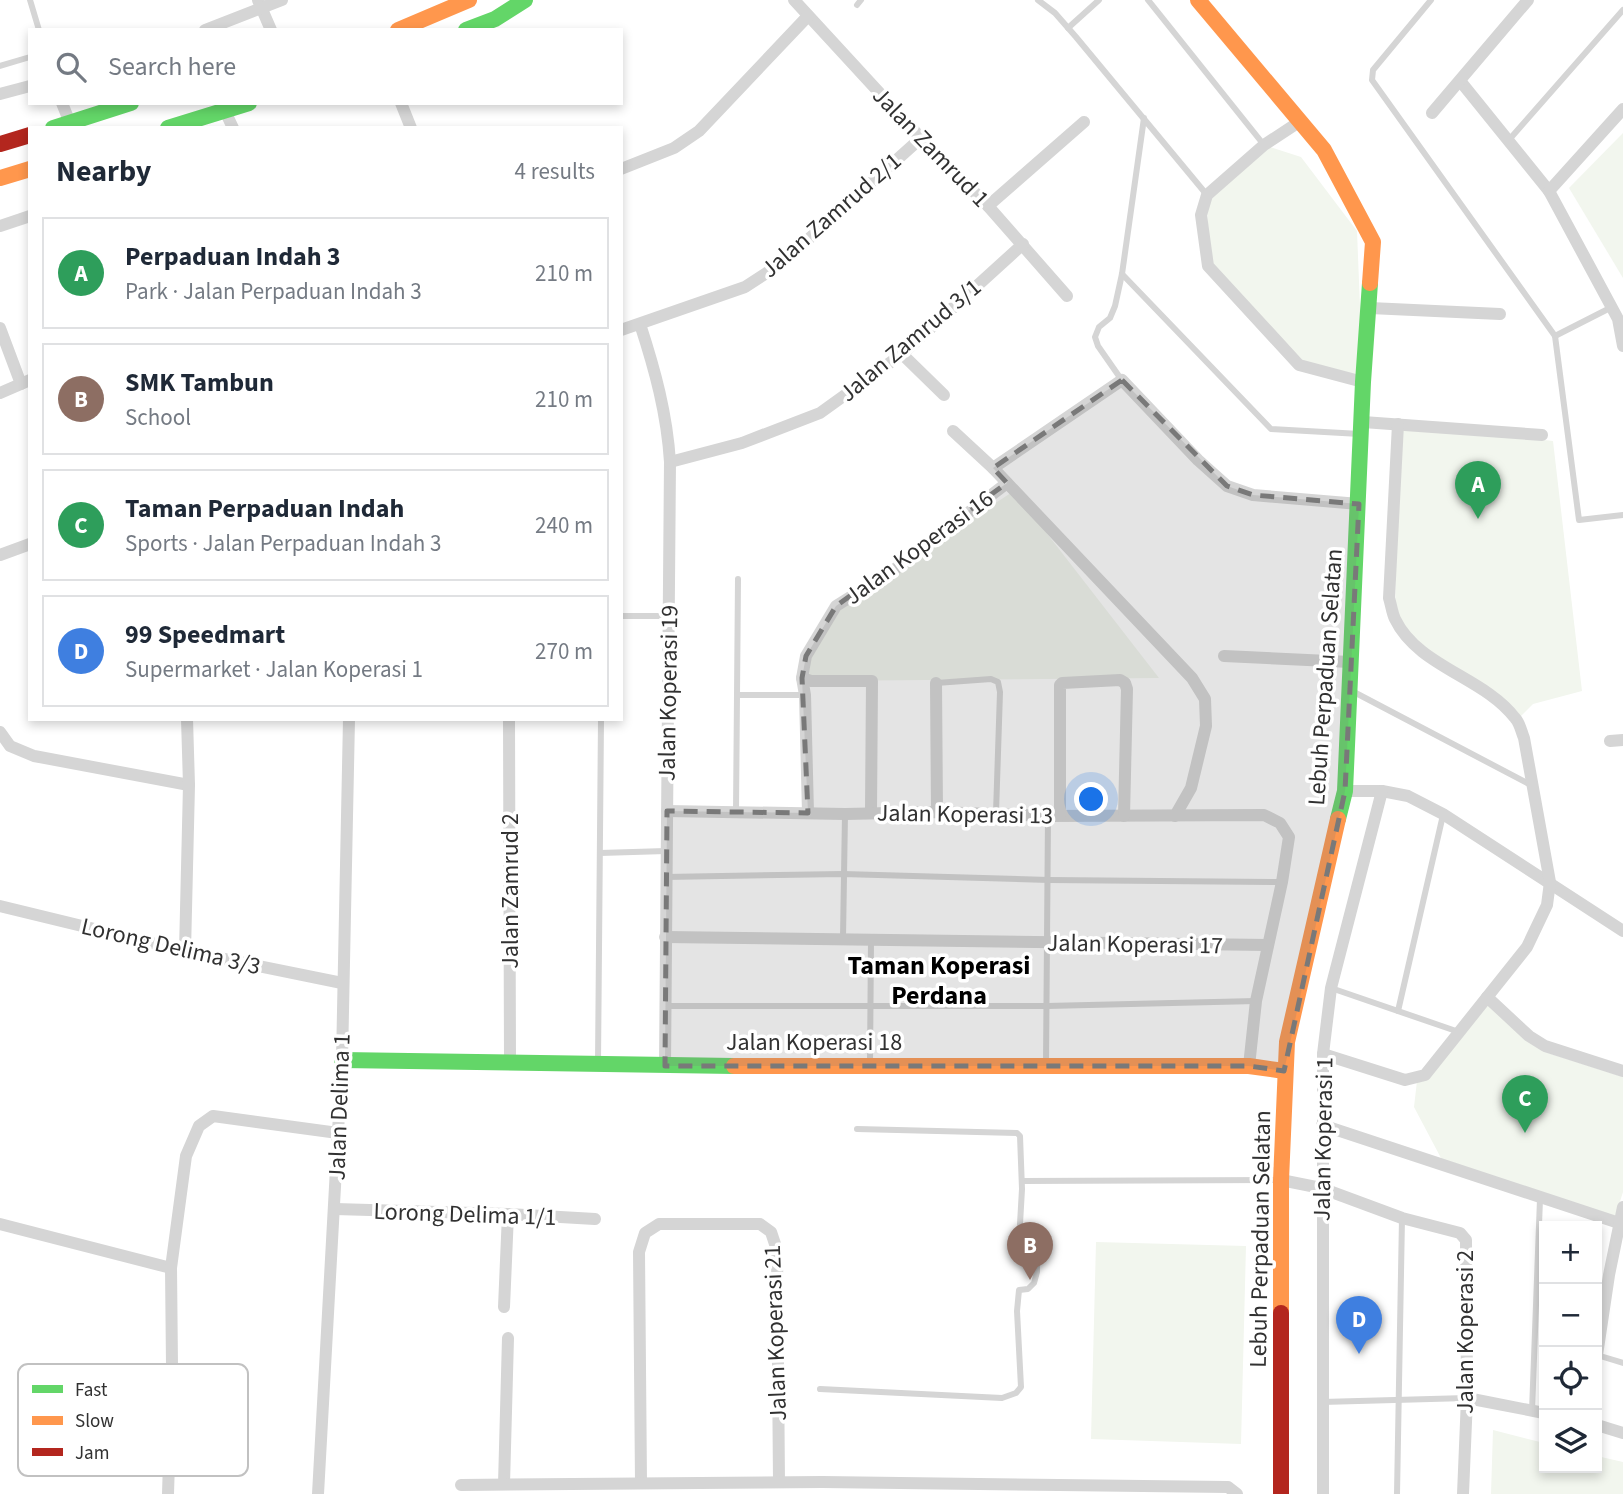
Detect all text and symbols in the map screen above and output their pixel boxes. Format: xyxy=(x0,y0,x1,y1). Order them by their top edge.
search box xyxy=(28,28,623,105)
icon: search xyxy=(52,48,90,86)
text: Search here xyxy=(108,48,236,85)
street label: Jalan Zamrud 1 xyxy=(864,79,997,216)
street label: Jalan Zamrud 2/1 xyxy=(753,144,909,286)
text: Nearby xyxy=(56,150,151,193)
text: 4 results xyxy=(515,155,595,188)
text: Perpaduan Indah 3 xyxy=(125,238,341,275)
text: A xyxy=(74,257,88,290)
text: 210 m xyxy=(535,257,593,290)
street label: Jalan Zamrud 3/1 xyxy=(832,270,989,410)
text: Park · Jalan Perpaduan Indah 3 xyxy=(125,275,422,308)
text: SMK Tambun xyxy=(125,364,274,401)
text: B xyxy=(74,383,88,416)
text: 210 m xyxy=(535,383,593,416)
text: School xyxy=(125,401,191,434)
pin: A xyxy=(1455,461,1501,519)
street label: Jalan Koperasi 16 xyxy=(838,481,1001,613)
text: Taman Perpaduan Indah xyxy=(125,490,404,527)
text: C xyxy=(74,509,88,542)
text: 240 m xyxy=(535,509,593,542)
text: Sports · Jalan Perpaduan Indah 3 xyxy=(125,527,441,560)
street label: Lebuh Perpaduan Selatan xyxy=(1299,547,1352,807)
street label: Jalan Koperasi 19 xyxy=(649,605,688,781)
text: 99 Speedmart xyxy=(125,616,285,653)
text: D xyxy=(74,635,88,668)
text: 270 m xyxy=(535,635,593,668)
text: Supermarket · Jalan Koperasi 1 xyxy=(125,653,423,686)
your location xyxy=(1074,782,1108,816)
street label: Jalan Koperasi 13 xyxy=(877,795,1053,834)
street label: Jalan Zamrud 2 xyxy=(493,813,528,969)
street label: Lorong Delima 3/3 xyxy=(78,909,264,984)
street label: Jalan Koperasi 17 xyxy=(1047,925,1223,964)
district label: Taman Koperasi Perdana xyxy=(848,947,1030,1014)
street label: Jalan Koperasi 18 xyxy=(726,1025,902,1060)
street label: Jalan Delima 1 xyxy=(319,1033,360,1181)
street label: Jalan Koperasi 1 xyxy=(1305,1057,1342,1221)
pin: C xyxy=(1502,1075,1548,1133)
street label: Lebuh Perpaduan Selatan xyxy=(1241,1110,1280,1368)
street label: Lorong Delima 1/1 xyxy=(373,1194,557,1235)
map controls xyxy=(1539,1221,1602,1473)
button: + xyxy=(1539,1221,1602,1284)
pin: B xyxy=(1007,1222,1053,1280)
street label: Jalan Koperasi 21 xyxy=(755,1244,796,1422)
street label: Jalan Koperasi 2 xyxy=(1448,1250,1483,1414)
button: − xyxy=(1539,1284,1602,1347)
pin: D xyxy=(1336,1296,1382,1354)
button: locate xyxy=(1539,1347,1602,1410)
legend xyxy=(18,1364,248,1476)
text: Fast xyxy=(75,1377,108,1404)
text: Slow xyxy=(75,1408,114,1435)
button: layers xyxy=(1539,1410,1602,1473)
text: Jam xyxy=(75,1440,109,1467)

